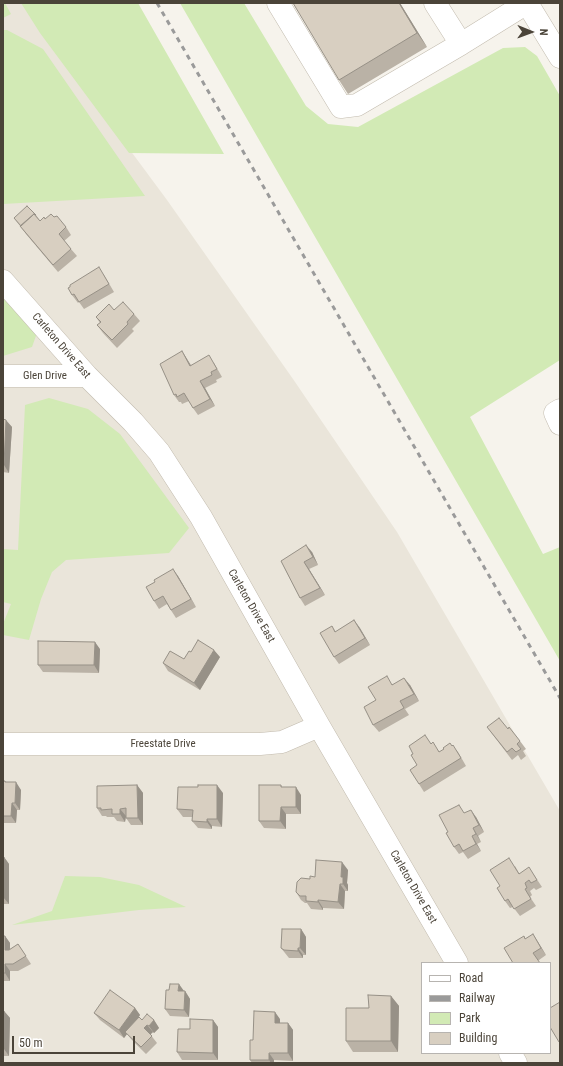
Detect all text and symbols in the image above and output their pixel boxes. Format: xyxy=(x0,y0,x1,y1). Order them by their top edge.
north arrow xyxy=(511,12,551,52)
text: N xyxy=(537,29,550,36)
street label: Carleton Drive East xyxy=(29,311,93,381)
street label: Glen Drive xyxy=(23,369,67,383)
street label: Carleton Drive East xyxy=(225,567,277,645)
street label: Freestate Drive xyxy=(130,737,196,751)
street label: Carleton Drive East xyxy=(387,848,439,926)
legend xyxy=(421,962,551,1054)
text: Road xyxy=(459,971,483,985)
text: Railway xyxy=(459,991,495,1005)
text: Park xyxy=(459,1011,480,1025)
scale bar xyxy=(14,1028,137,1054)
text: Building xyxy=(459,1031,497,1045)
text: 50 m xyxy=(19,1036,43,1050)

